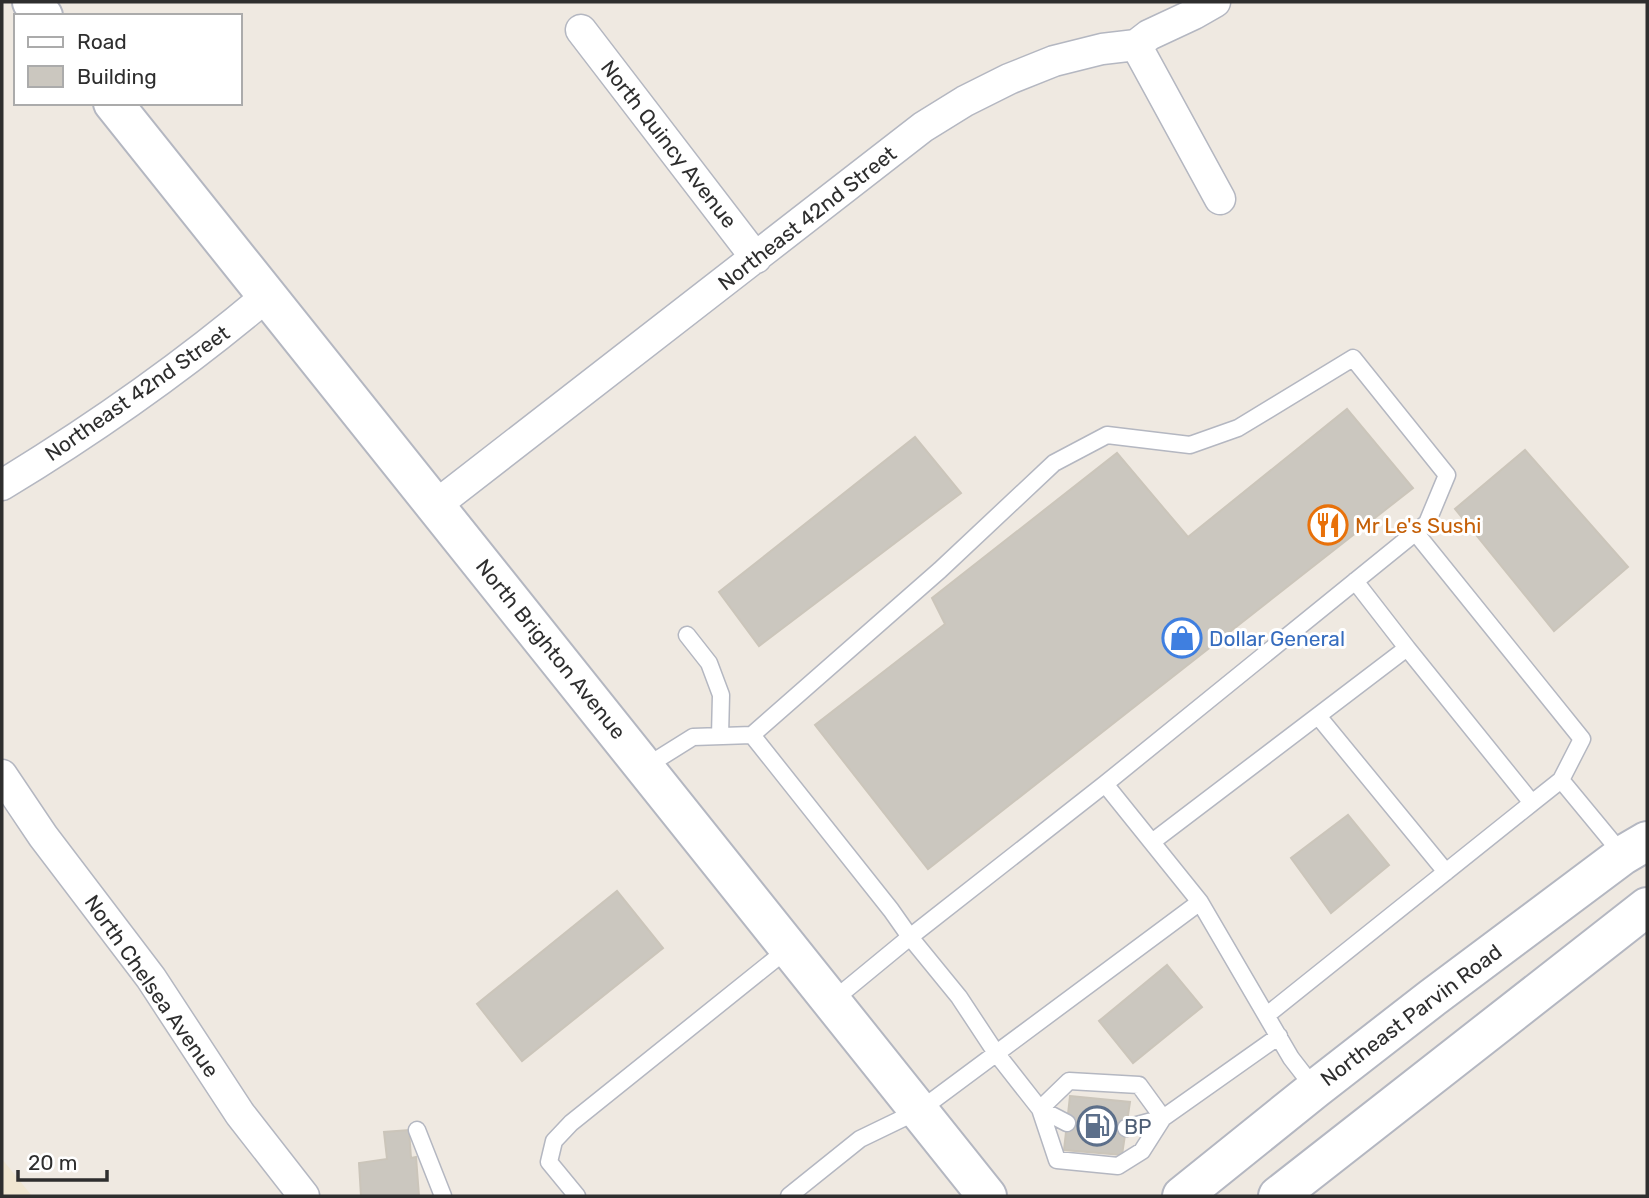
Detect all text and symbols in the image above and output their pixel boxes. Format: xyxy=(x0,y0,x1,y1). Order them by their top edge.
legend xyxy=(14,14,242,105)
text: Road xyxy=(77,29,127,54)
street label: North Quincy Avenue xyxy=(596,55,742,233)
text: Building xyxy=(77,64,157,89)
street label: Northeast 42nd Street xyxy=(713,141,901,295)
street label: Northeast 42nd Street xyxy=(40,320,234,466)
restaurant icon: Mr Le's Sushi xyxy=(1307,504,1349,546)
place label: Mr Le's Sushi xyxy=(1355,513,1481,538)
street label: North Brighton Avenue xyxy=(471,554,631,744)
shop icon: Dollar General xyxy=(1161,617,1203,659)
place label: Dollar General xyxy=(1209,626,1345,651)
street label: North Chelsea Avenue xyxy=(80,890,224,1082)
street label: Northeast Parvin Road xyxy=(1316,939,1506,1091)
fuel station icon: BP xyxy=(1076,1105,1118,1147)
place label: BP xyxy=(1124,1114,1152,1139)
scale bar xyxy=(18,1138,107,1182)
text: 20 m xyxy=(28,1150,77,1175)

